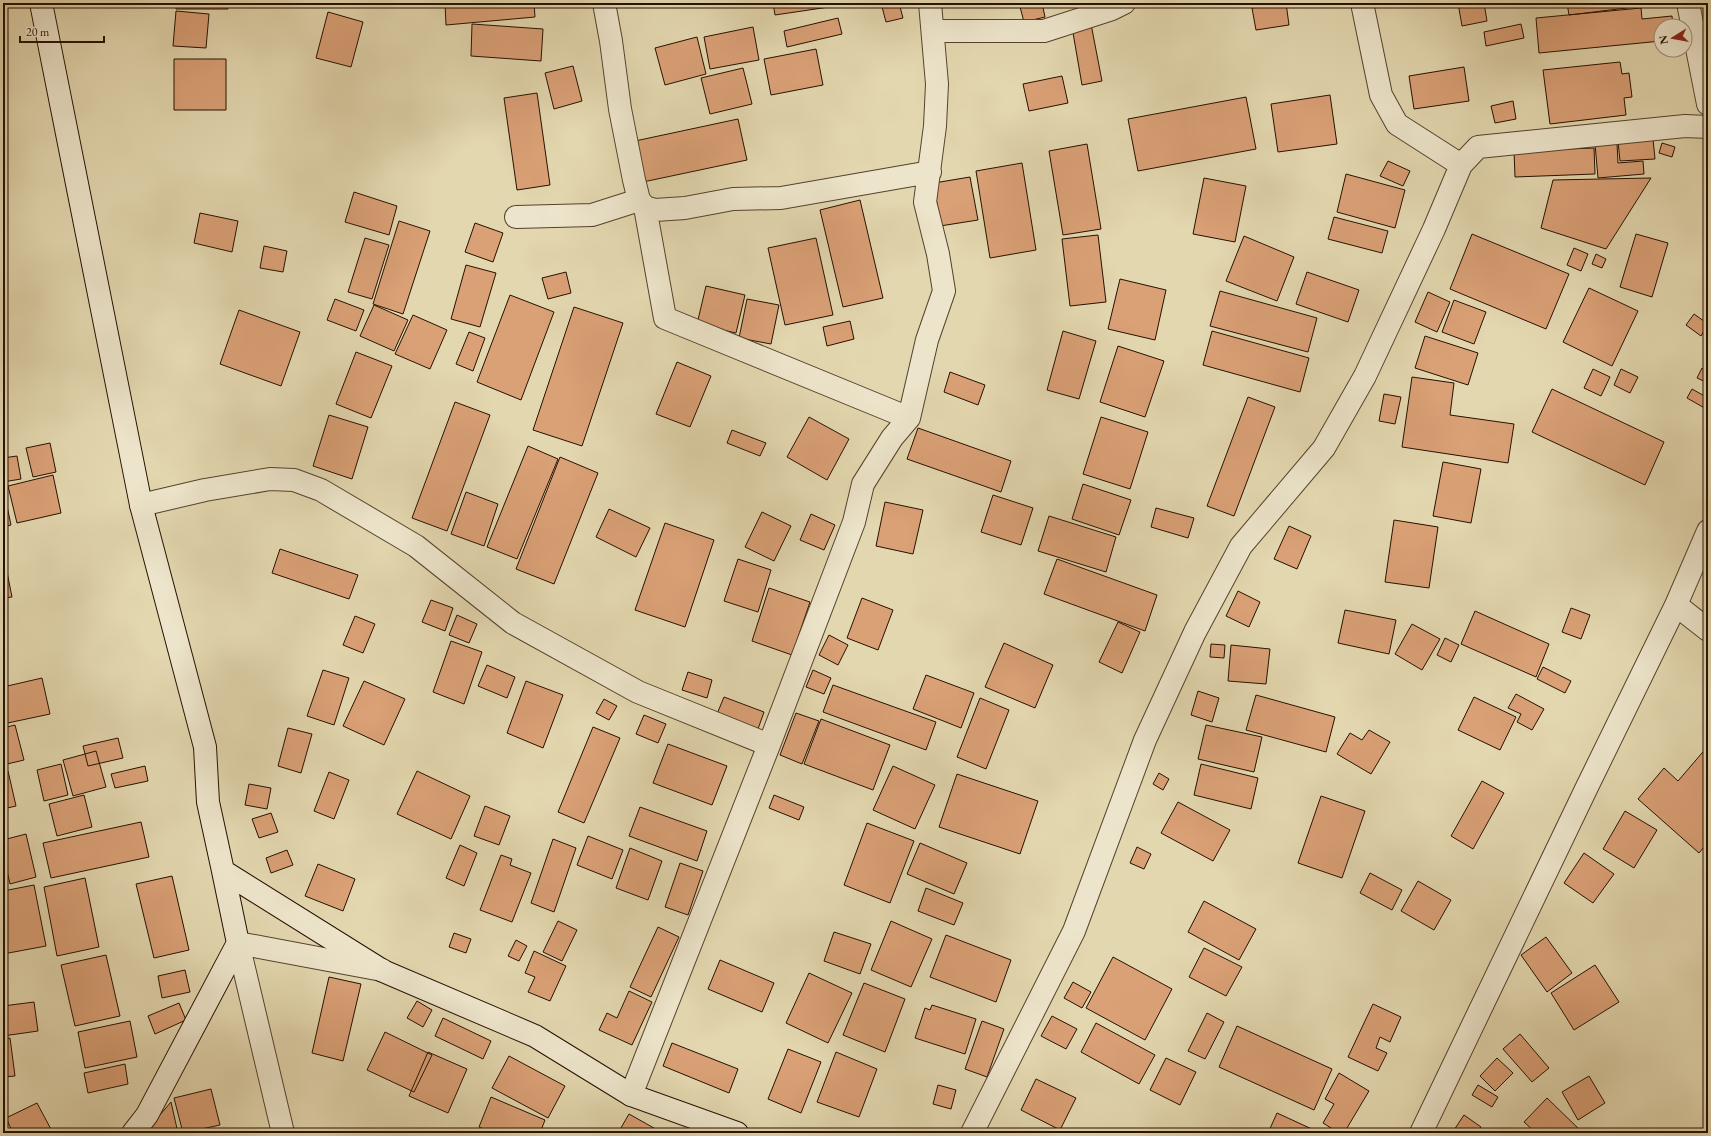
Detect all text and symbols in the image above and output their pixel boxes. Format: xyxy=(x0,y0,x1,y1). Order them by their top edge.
scale bar xyxy=(20,18,104,44)
north arrow xyxy=(1653,18,1693,58)
text: 20 m xyxy=(26,24,50,40)
text: N xyxy=(1655,34,1671,46)

